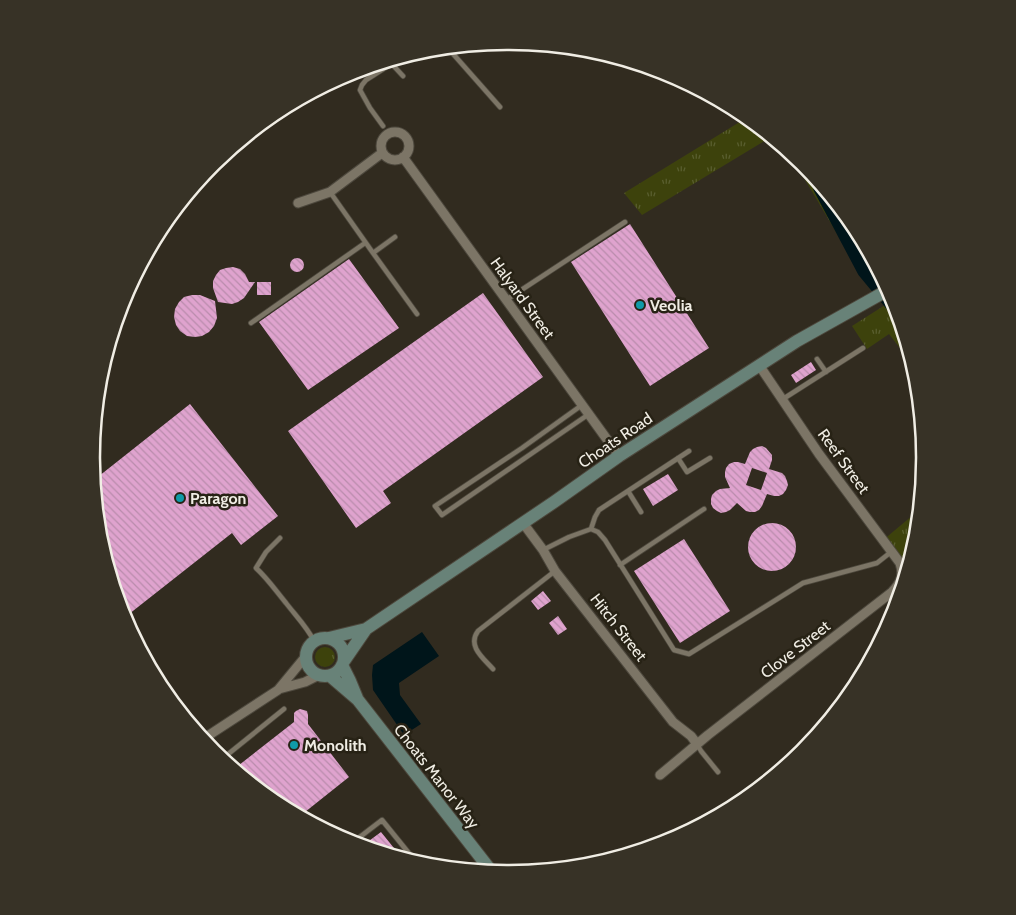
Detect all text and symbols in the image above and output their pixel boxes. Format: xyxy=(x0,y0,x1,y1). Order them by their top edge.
street label: Halyard Street xyxy=(487,254,559,343)
place label: Veolia xyxy=(650,296,692,315)
marker: Veolia xyxy=(634,299,646,311)
street label: Choats Road xyxy=(575,409,656,472)
street label: Reef Street xyxy=(814,425,874,498)
place label: Paragon xyxy=(190,489,246,508)
marker: Paragon xyxy=(174,492,186,504)
street label: Hitch Street xyxy=(586,590,651,665)
street label: Clove Street xyxy=(757,616,834,682)
street label: Choats Manor Way xyxy=(390,720,483,832)
place label: Monolith xyxy=(304,736,367,755)
marker: Monolith xyxy=(288,739,300,751)

